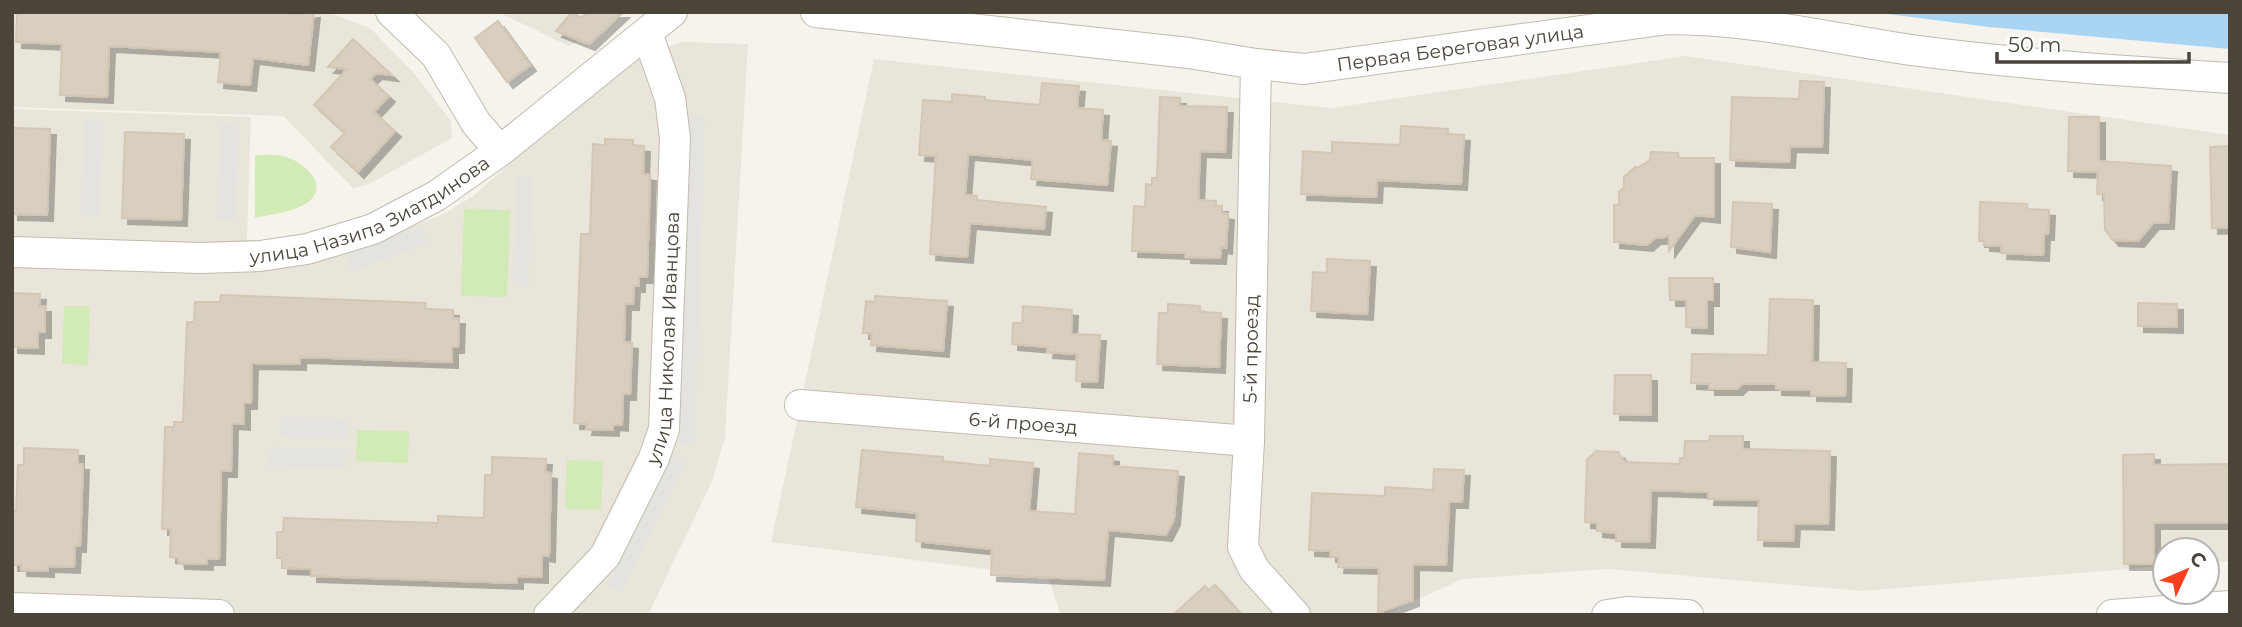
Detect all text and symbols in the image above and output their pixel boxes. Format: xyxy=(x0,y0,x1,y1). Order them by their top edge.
street label: Первая Береговая улица xyxy=(1335,19,1585,76)
scale bar xyxy=(1997,21,2190,65)
text: 50 m xyxy=(2008,32,2062,57)
street label: улица Назипа Зиатдинова xyxy=(248,151,494,268)
street label: улица Николая Иванцова xyxy=(641,211,684,469)
street label: 5-й проезд xyxy=(1239,295,1263,403)
street label: 6-й проезд xyxy=(968,407,1079,439)
north arrow xyxy=(2151,536,2221,606)
text: С xyxy=(2185,547,2211,573)

